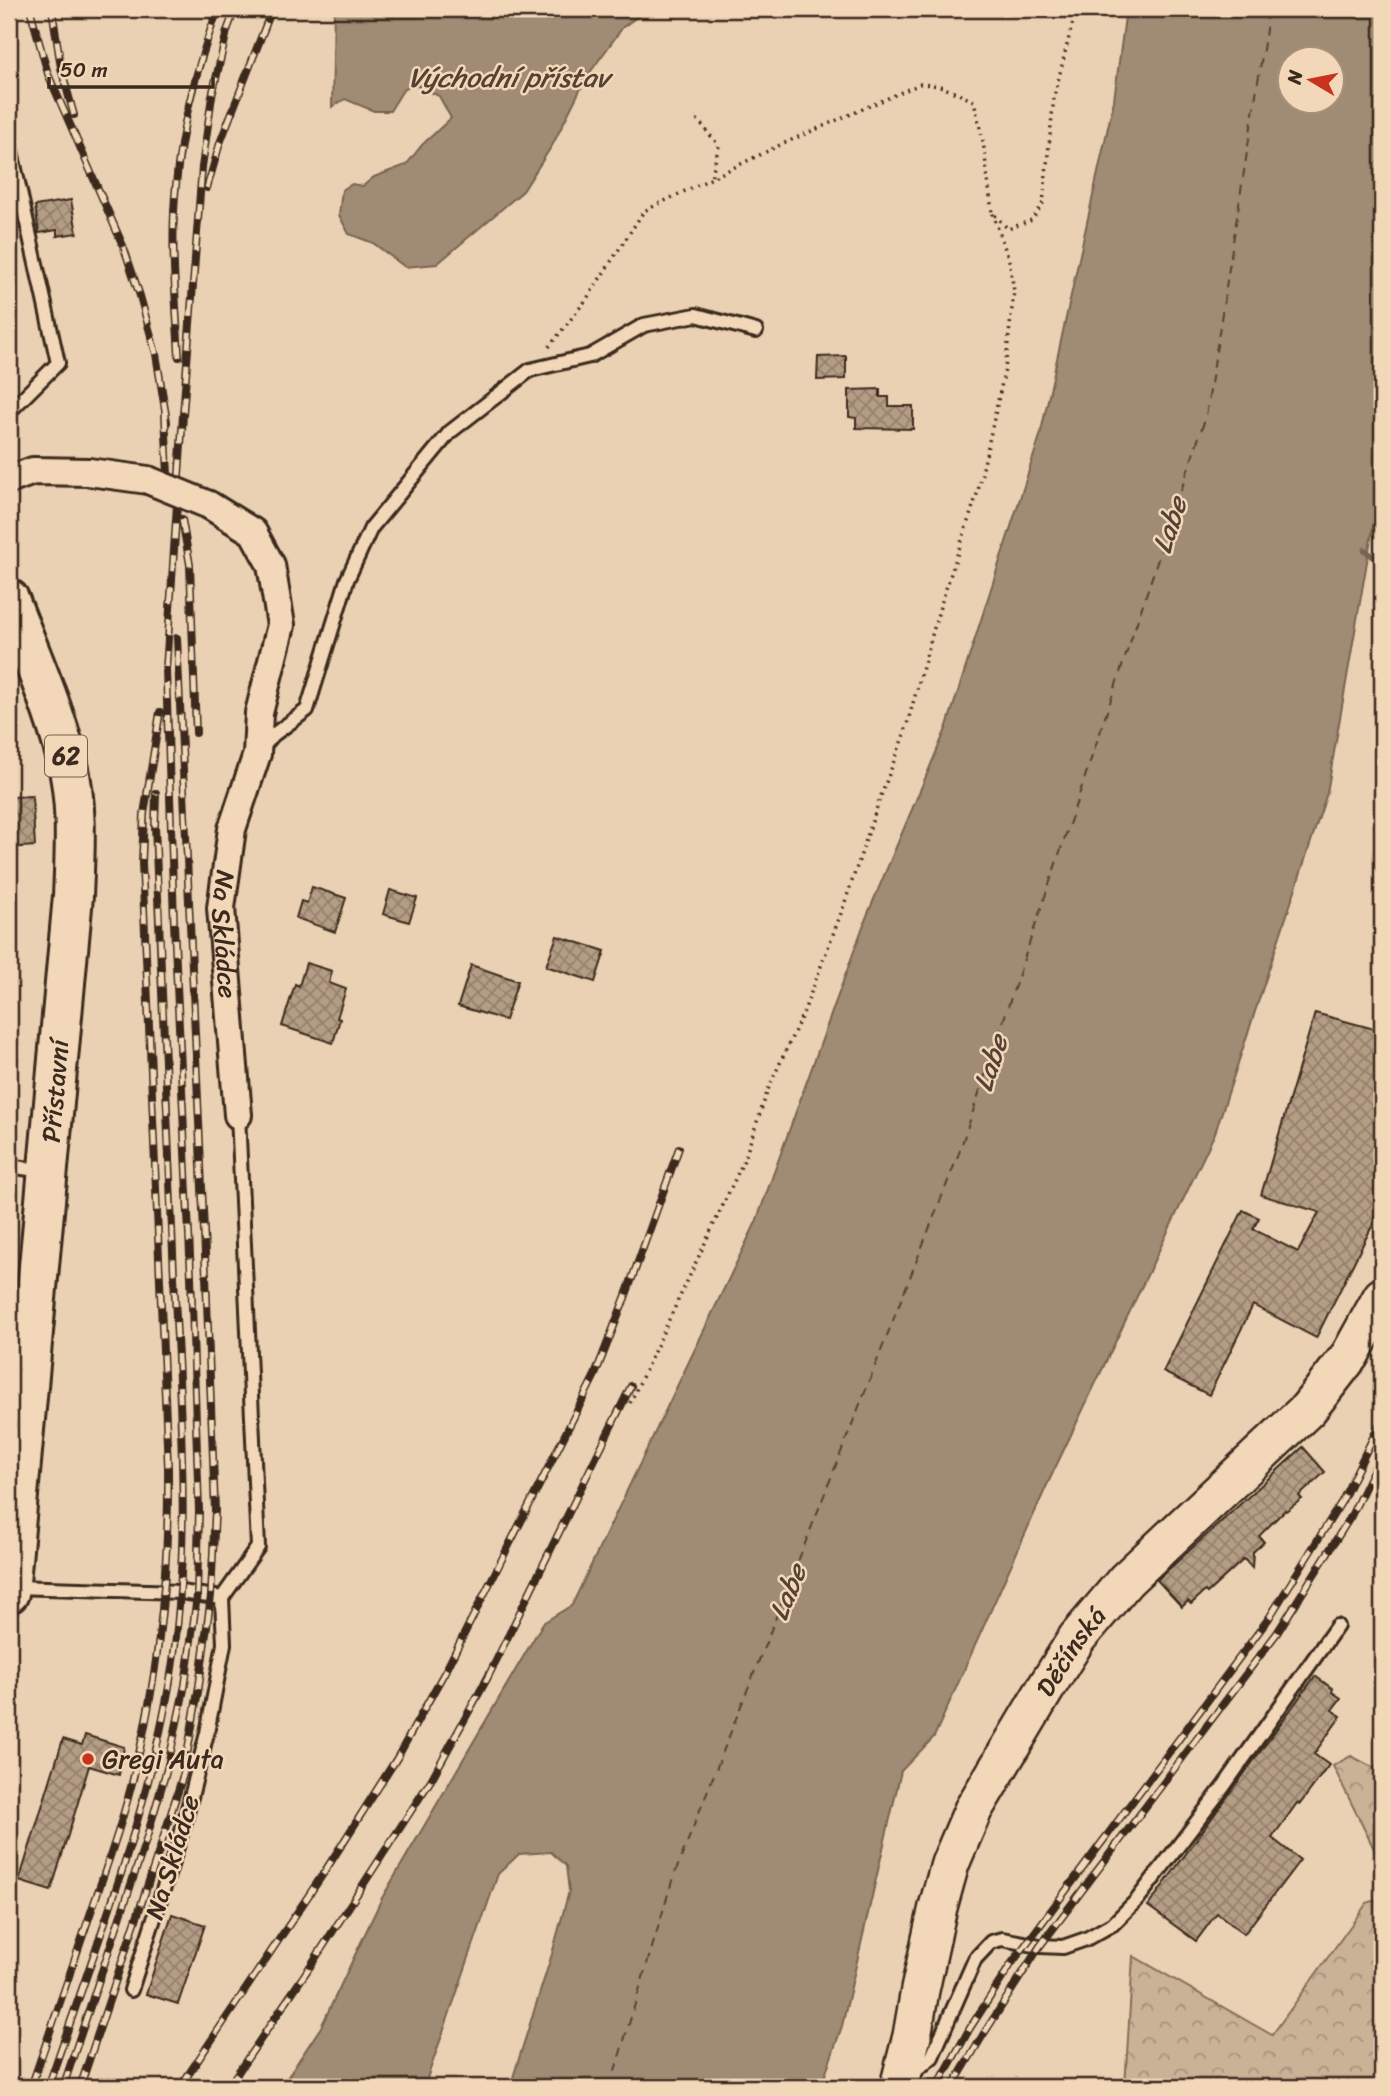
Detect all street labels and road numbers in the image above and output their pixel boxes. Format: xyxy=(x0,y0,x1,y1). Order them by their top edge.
road number: 62 xyxy=(45,736,87,776)
street label: Na Skládce xyxy=(198,867,251,1000)
street label: Přístavní xyxy=(28,1035,83,1144)
street label: Děčínská xyxy=(1023,1595,1118,1706)
street label: Na Skládce xyxy=(131,1789,213,1925)

